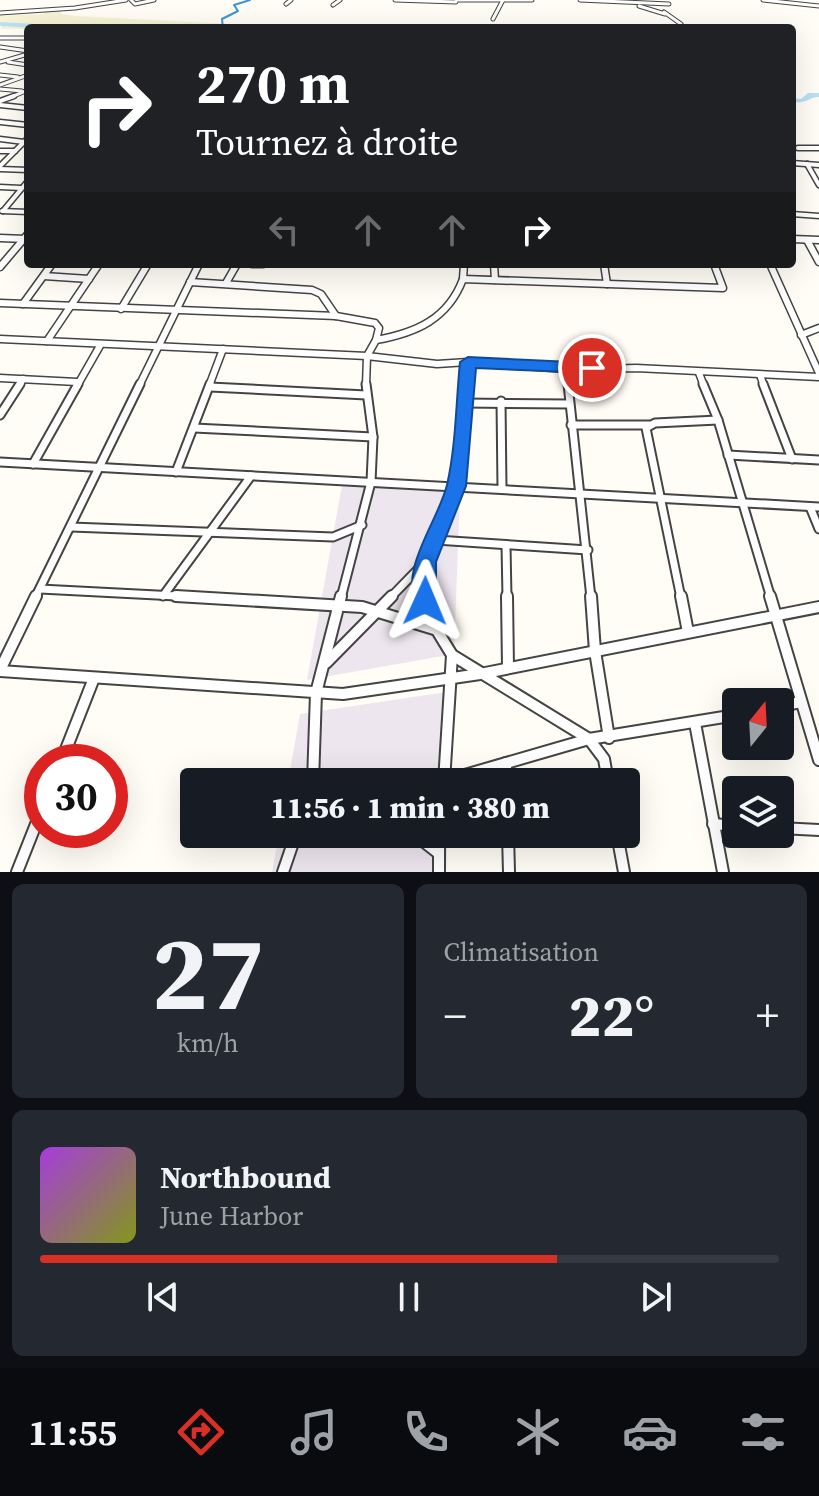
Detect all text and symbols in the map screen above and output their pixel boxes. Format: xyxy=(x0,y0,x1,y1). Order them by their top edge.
text: 270 m xyxy=(196,45,350,122)
icon: right xyxy=(64,56,168,160)
text: Tournez à droite xyxy=(196,118,458,167)
icon: left xyxy=(262,208,306,252)
icon: ahead xyxy=(346,208,390,252)
icon: ahead xyxy=(430,208,474,252)
icon: right xyxy=(514,208,558,252)
pin xyxy=(558,334,626,402)
icon: arrive xyxy=(570,346,614,390)
position arrow xyxy=(383,559,467,643)
north arrow xyxy=(722,688,794,760)
map controls xyxy=(722,688,794,848)
speed limit sign: 30 xyxy=(24,744,128,848)
button: layers xyxy=(722,776,794,848)
text: 11:56 · 1 min · 380 m xyxy=(270,787,550,828)
text: 27 xyxy=(151,901,264,1044)
text: Climatisation xyxy=(444,934,599,970)
text: 22° xyxy=(568,974,654,1056)
text: − xyxy=(444,985,467,1046)
text: + xyxy=(756,985,779,1046)
text: km/h xyxy=(177,1025,239,1061)
text: Northbound xyxy=(160,1157,331,1198)
text: June Harbor xyxy=(160,1198,303,1234)
icon: previous xyxy=(141,1275,185,1319)
icon: pause xyxy=(387,1275,431,1319)
icon: next xyxy=(634,1275,678,1319)
icon: directions xyxy=(173,1404,229,1460)
icon: music xyxy=(286,1404,342,1460)
icon: phone xyxy=(398,1404,454,1460)
icon: climate xyxy=(510,1404,566,1460)
icon: car xyxy=(622,1404,678,1460)
icon: filters xyxy=(735,1404,791,1460)
text: 11:55 xyxy=(28,1408,117,1457)

